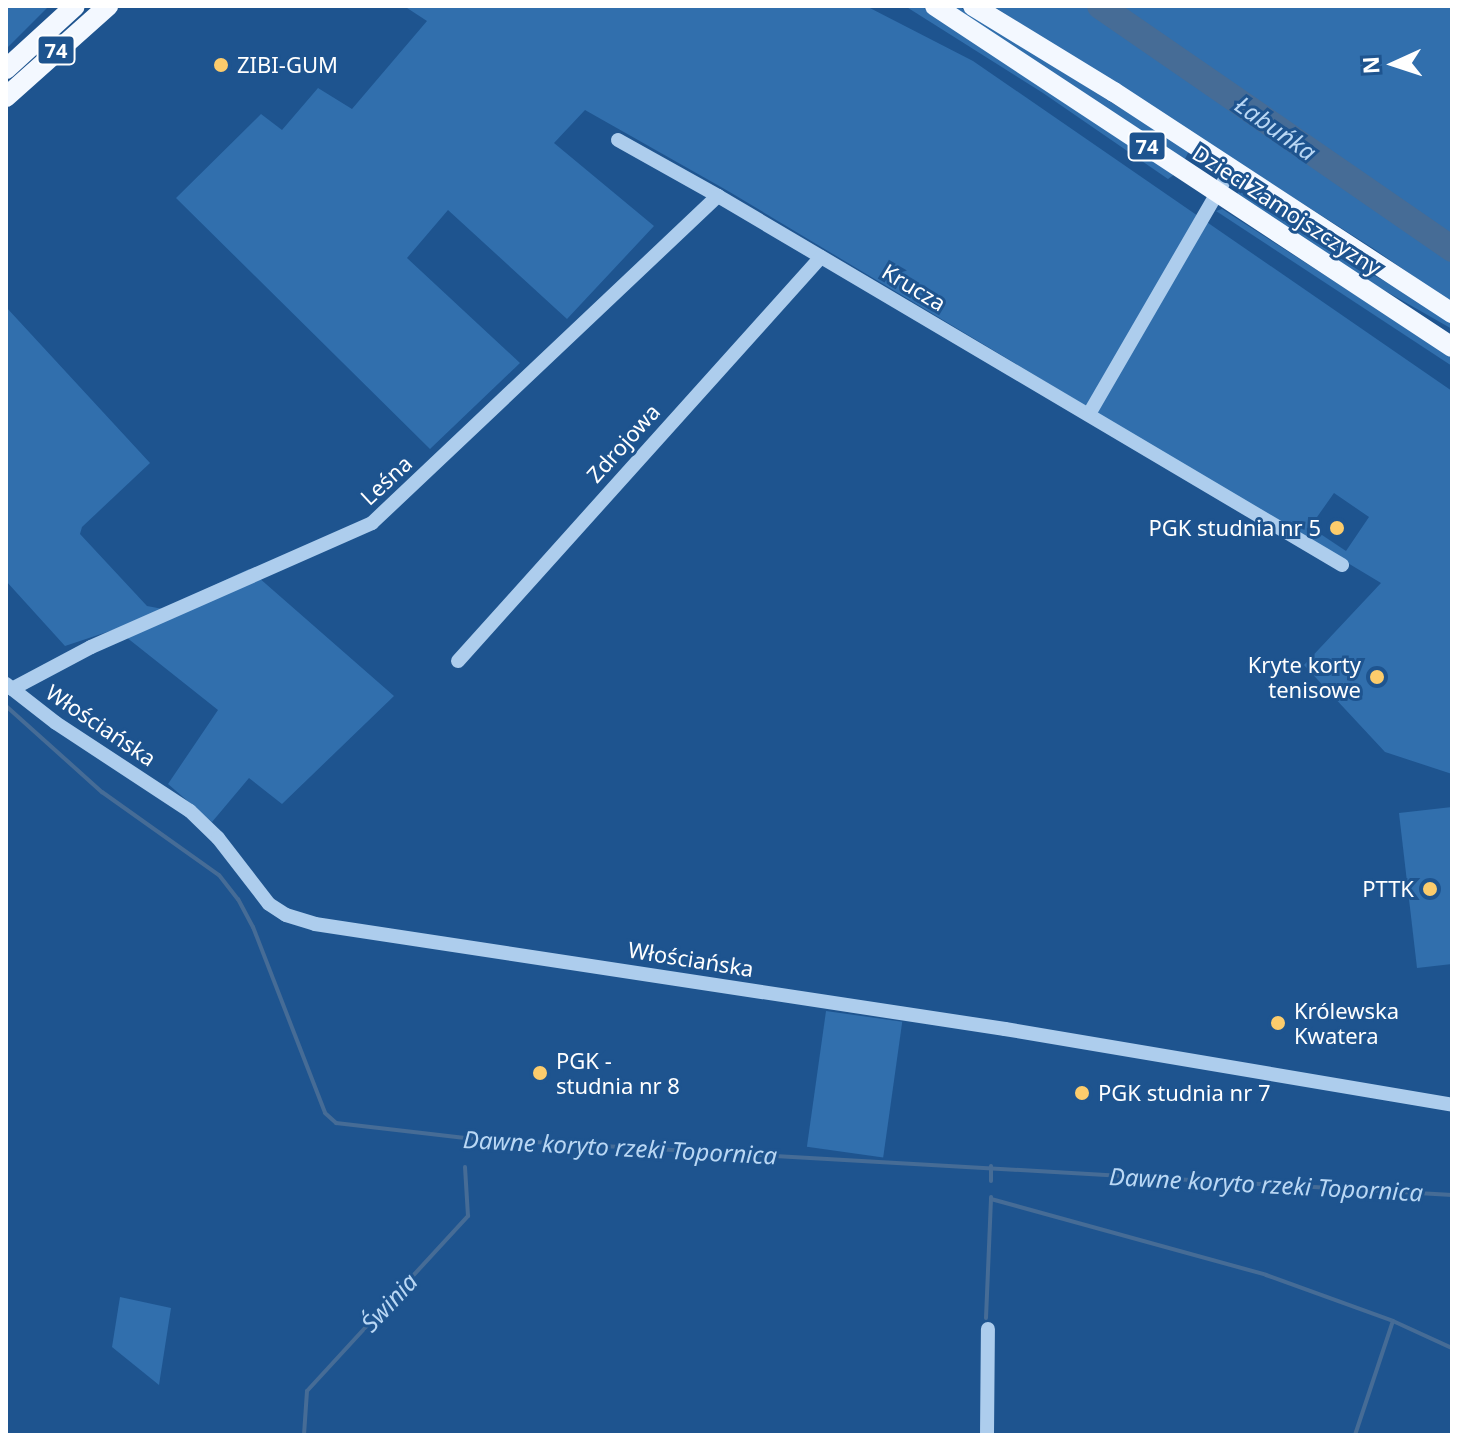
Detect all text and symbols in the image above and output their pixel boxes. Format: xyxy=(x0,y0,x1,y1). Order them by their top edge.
north arrow xyxy=(1354,24,1434,104)
road number: 74 xyxy=(36,34,76,66)
place label: ZIBI-GUM xyxy=(237,52,338,78)
marker: ZIBI-GUM xyxy=(212,56,230,74)
text: N xyxy=(1355,56,1385,75)
water label: Łabuńka xyxy=(1230,90,1322,166)
road number: 74 xyxy=(1127,130,1167,162)
street label: Dzieci Zamojszczyzny xyxy=(1188,139,1386,281)
street label: Krucza xyxy=(877,258,951,316)
street label: Zdrojowa xyxy=(581,398,665,488)
street label: Leśna xyxy=(355,450,417,510)
place label: PGK studnia nr 5 xyxy=(1148,515,1321,541)
marker: PGK studnia nr 5 xyxy=(1328,519,1346,537)
place label: Kryte korty tenisowe xyxy=(1248,651,1361,702)
marker: Kryte korty tenisowe xyxy=(1368,668,1386,686)
street label: Włościańska xyxy=(41,679,161,771)
place label: PTTK xyxy=(1362,876,1414,902)
marker: PTTK xyxy=(1421,880,1439,898)
street label: Włościańska xyxy=(626,936,756,982)
place label: Królewska Kwatera xyxy=(1294,997,1399,1048)
marker: Królewska Kwatera xyxy=(1269,1014,1287,1032)
place label: PGK - studnia nr 8 xyxy=(556,1047,680,1098)
marker: PGK - studnia nr 8 xyxy=(531,1064,549,1082)
place label: PGK studnia nr 7 xyxy=(1098,1080,1271,1106)
marker: PGK studnia nr 7 xyxy=(1073,1084,1091,1102)
water label: Dawne koryto rzeki Topornica xyxy=(462,1124,778,1170)
water label: Dawne koryto rzeki Topornica xyxy=(1108,1161,1424,1207)
water label: Świnia xyxy=(355,1267,423,1337)

